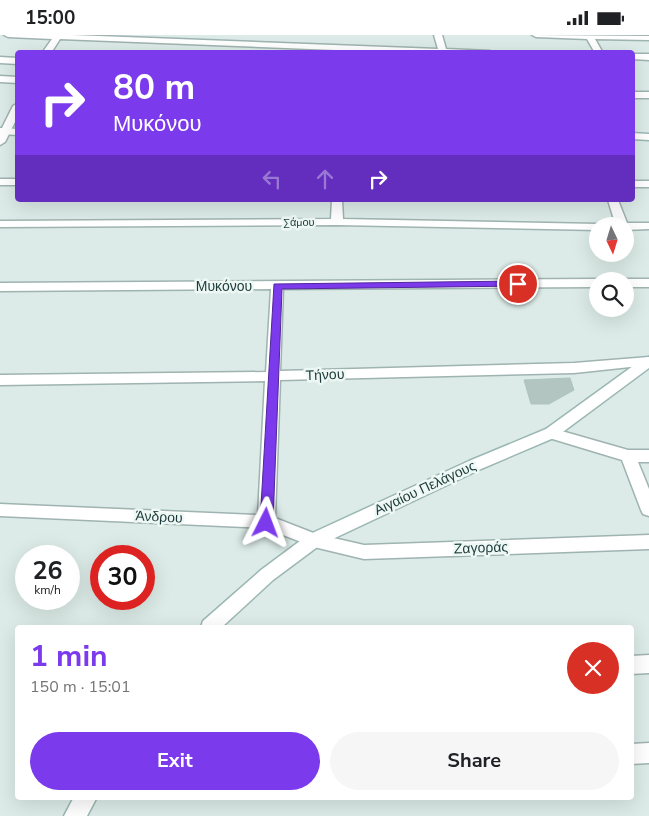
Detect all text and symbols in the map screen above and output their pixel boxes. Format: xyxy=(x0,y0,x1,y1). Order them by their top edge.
text: 15:00 xyxy=(25,5,75,31)
text: 80 m xyxy=(113,64,195,111)
icon: right xyxy=(30,70,95,135)
text: Μυκόνου xyxy=(113,109,202,139)
icon: left xyxy=(258,165,286,193)
icon: ahead xyxy=(311,165,339,193)
icon: right xyxy=(364,165,392,193)
street label: Σάμου xyxy=(283,215,315,230)
north arrow xyxy=(589,217,634,263)
map controls xyxy=(589,217,634,317)
pin xyxy=(497,263,539,305)
icon: arrive xyxy=(504,270,532,298)
button: search xyxy=(589,272,634,317)
street label: Μυκόνου xyxy=(196,277,252,296)
street label: Τήνου xyxy=(305,365,345,385)
street label: Αιγαίου Πελάγους xyxy=(371,456,479,520)
position arrow xyxy=(239,496,291,548)
street label: Άνδρου xyxy=(135,506,183,528)
street label: Ζαγοράς xyxy=(454,538,509,558)
speed limit sign: 30 xyxy=(90,545,155,610)
text: 26 xyxy=(32,554,63,588)
text: km/h xyxy=(34,582,61,598)
text: 1 min xyxy=(30,636,108,677)
button: close xyxy=(567,642,619,694)
text: 150 m · 15:01 xyxy=(30,676,131,698)
button: Exit xyxy=(30,732,320,790)
button: Share xyxy=(330,732,619,790)

